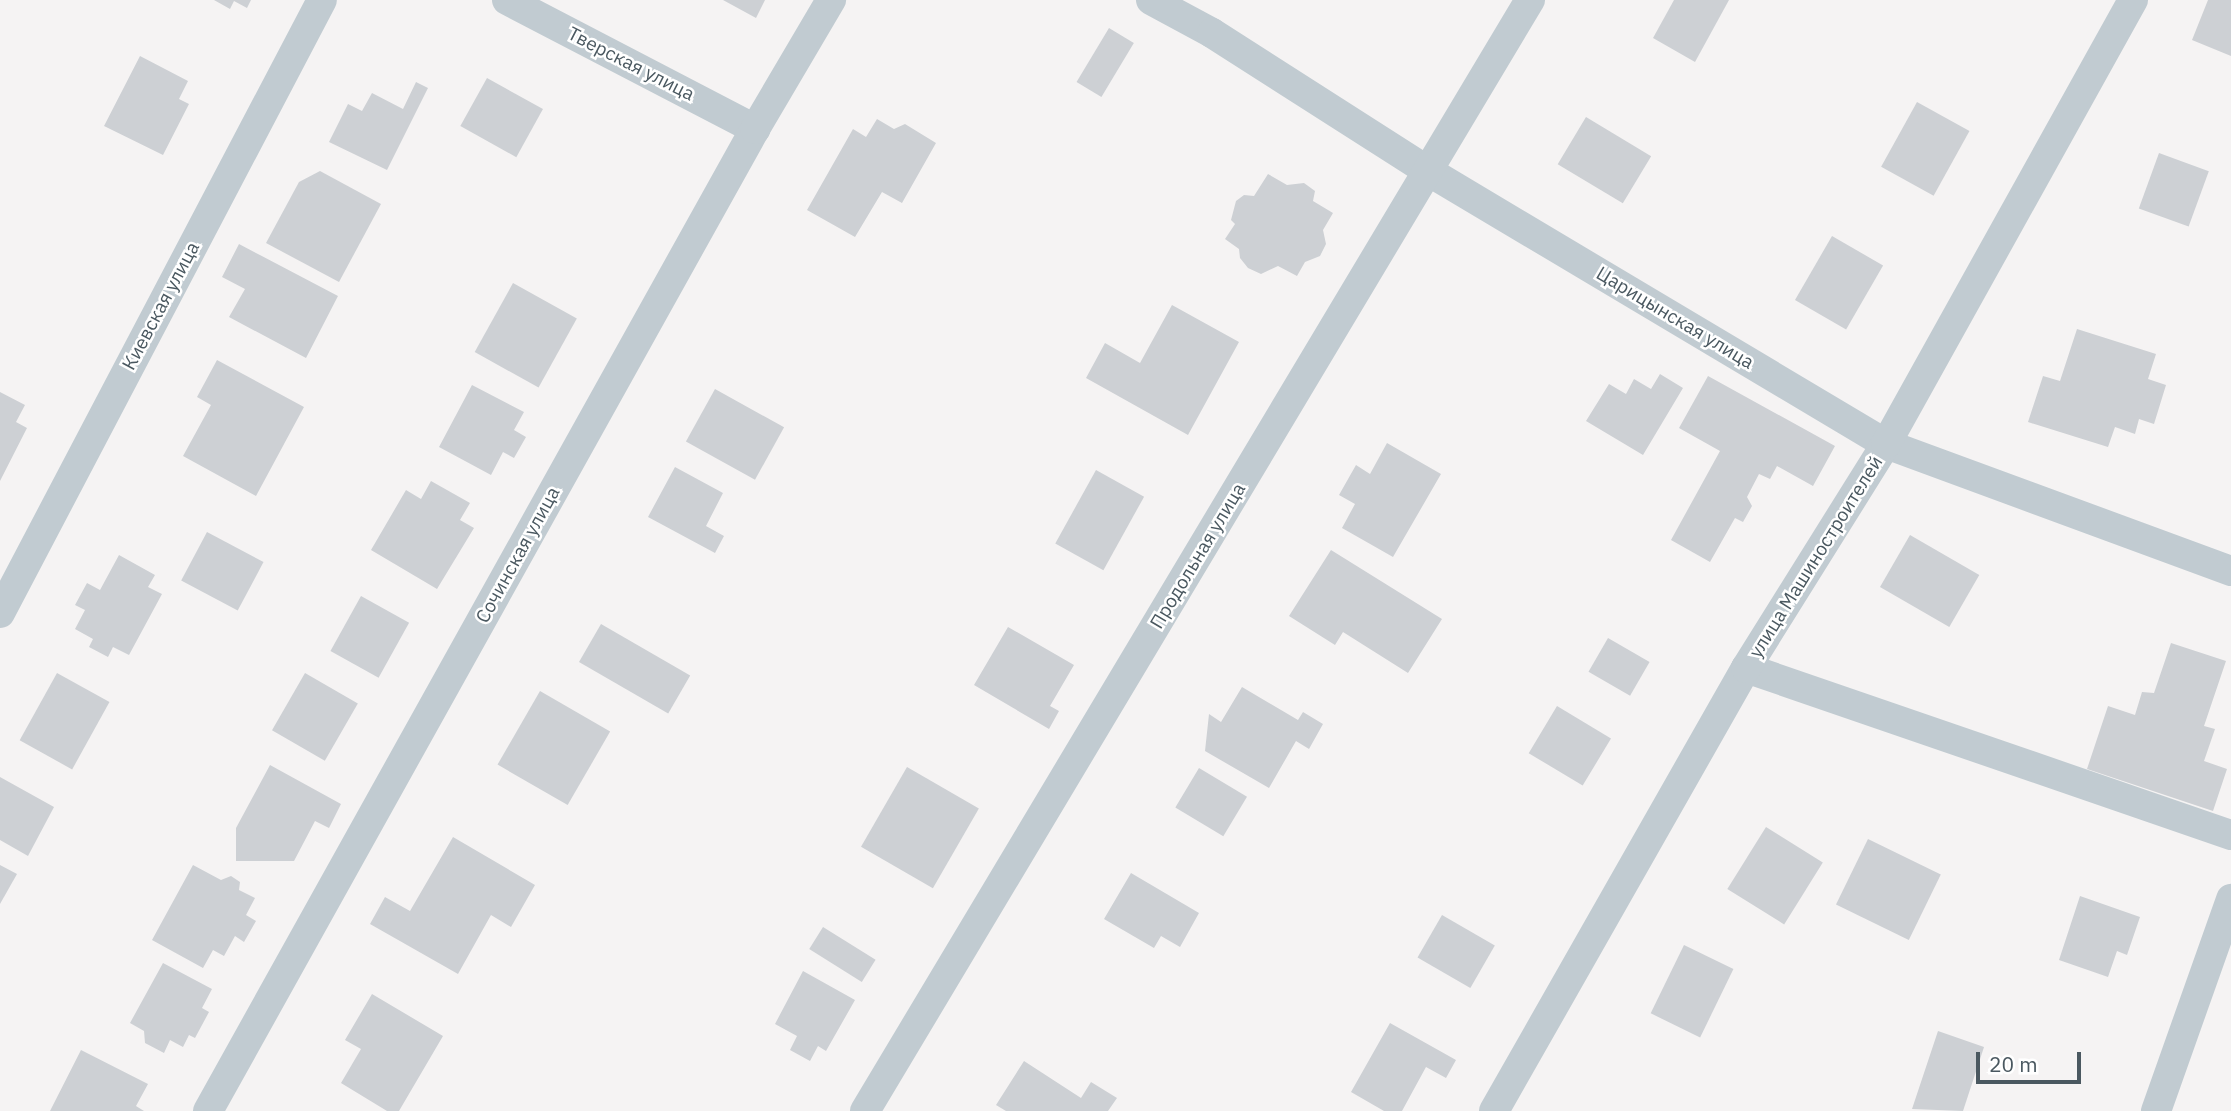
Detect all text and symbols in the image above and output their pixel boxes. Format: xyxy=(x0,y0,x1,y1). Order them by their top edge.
street label: Тверская улица xyxy=(564,22,698,106)
street label: Киевская улица xyxy=(118,238,204,374)
street label: Царицынская улица xyxy=(1592,262,1758,374)
street label: улица Машиностроителей xyxy=(1744,452,1888,662)
street label: Продольная улица xyxy=(1146,479,1250,633)
street label: Сочинская улица xyxy=(471,483,565,627)
scale bar xyxy=(1979,1038,2084,1082)
text: 20 m xyxy=(1989,1050,2038,1078)

